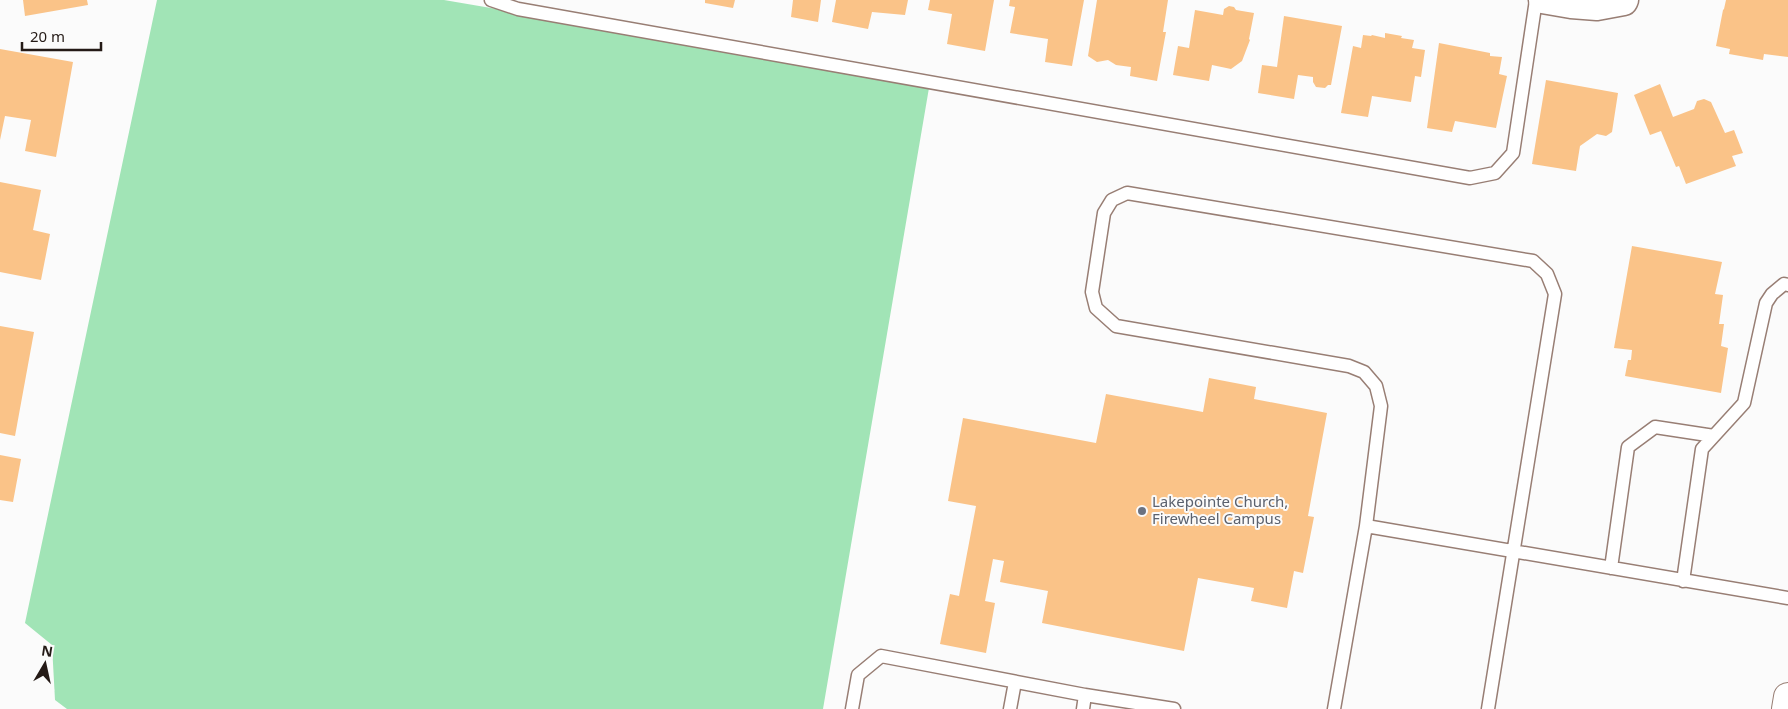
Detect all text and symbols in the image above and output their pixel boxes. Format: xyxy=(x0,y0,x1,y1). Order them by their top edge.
scale bar xyxy=(22,20,101,52)
text: 20 m xyxy=(30,26,65,46)
place label: Lakepointe Church, Firewheel Campus xyxy=(1152,491,1288,528)
marker: Lakepointe Church, Firewheel Campus xyxy=(1136,505,1148,517)
north arrow xyxy=(20,639,70,689)
text: N xyxy=(40,640,54,661)

